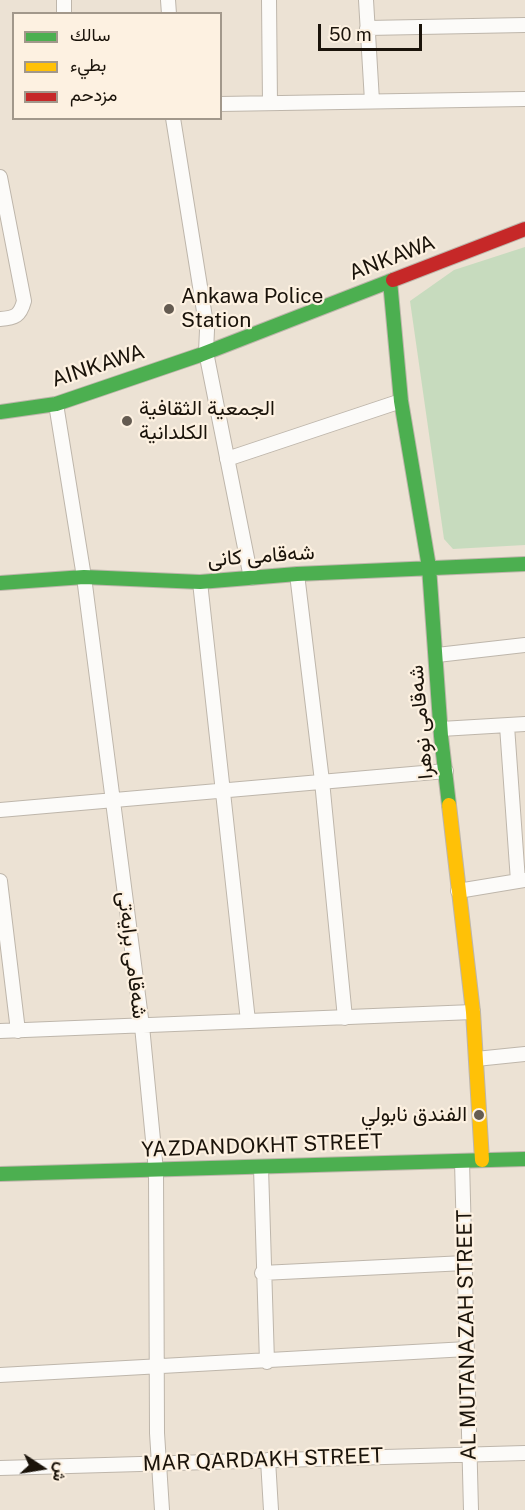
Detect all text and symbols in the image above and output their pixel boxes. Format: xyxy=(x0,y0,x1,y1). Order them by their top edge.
legend xyxy=(12,12,222,120)
scale bar xyxy=(321,12,424,50)
text: سالك xyxy=(70,24,110,45)
text: 50 m xyxy=(329,24,372,45)
text: بطيء xyxy=(70,54,106,75)
text: مزدحم xyxy=(70,84,117,105)
street label: ANKAWA xyxy=(345,230,439,286)
place label: Ankawa Police Station xyxy=(181,284,323,334)
marker: Ankawa Police Station xyxy=(162,302,176,316)
street label: AINKAWA xyxy=(48,339,148,393)
place label: الجمعية الثقافية الكلدانية xyxy=(139,396,275,446)
marker: الجمعية الثقافية الكلدانية xyxy=(120,414,134,428)
street label: شەقامی کانی xyxy=(207,540,315,572)
street label: شەقامی نوهرا xyxy=(403,664,439,780)
street label: شەقامی برایەتی xyxy=(112,890,152,1020)
place label: الفندق نابولي xyxy=(361,1102,467,1128)
marker: الفندق نابولي xyxy=(472,1108,486,1122)
street label: YAZDANDOKHT STREET xyxy=(141,1129,383,1163)
street label: AL MUTANAZAH STREET xyxy=(452,1209,482,1461)
north arrow xyxy=(12,1438,72,1498)
street label: MAR QARDAKH STREET xyxy=(142,1443,384,1477)
text: ش xyxy=(49,1460,71,1483)

